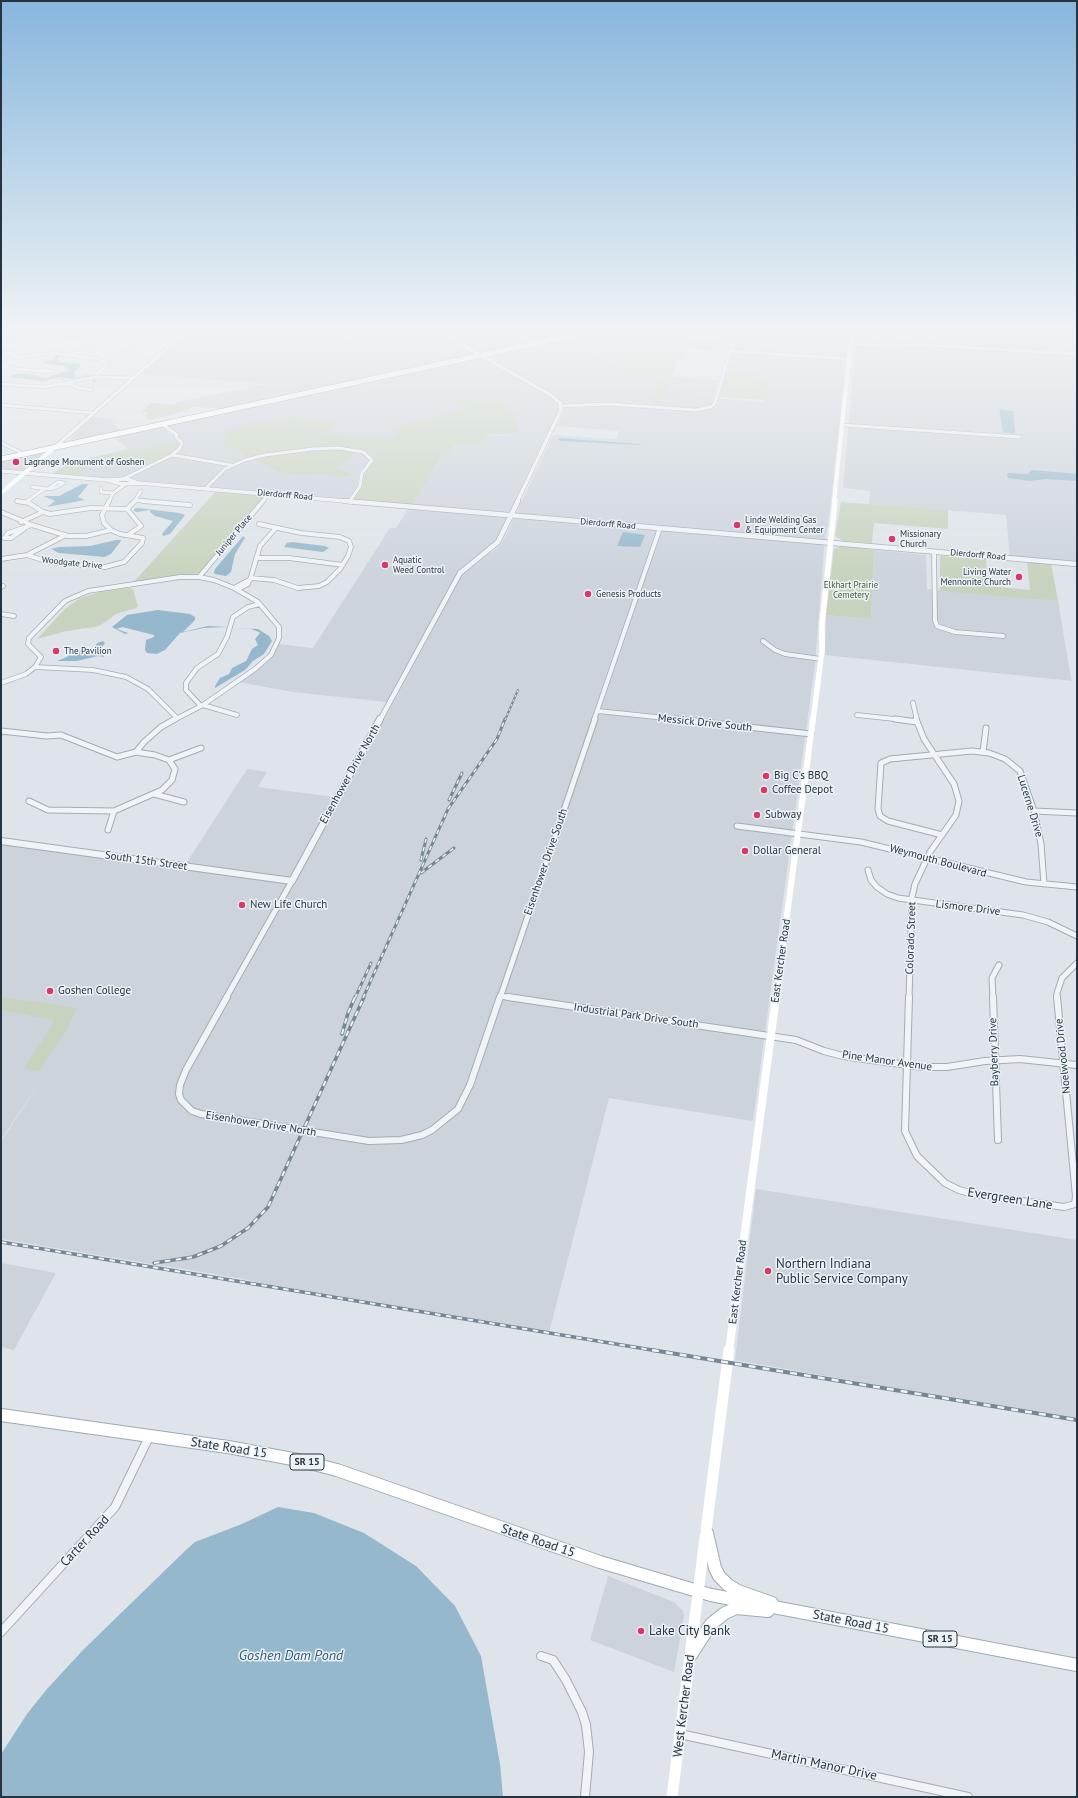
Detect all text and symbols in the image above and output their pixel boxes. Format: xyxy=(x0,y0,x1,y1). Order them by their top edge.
marker: Lagrange Monument of Goshen xyxy=(11,457,21,467)
place label: Lagrange Monument of Goshen xyxy=(24,457,145,467)
street label: Dierdorff Road xyxy=(257,487,313,503)
street label: Juniper Place xyxy=(214,512,254,558)
place label: Linde Welding Gas & Equipment Center xyxy=(745,515,824,536)
street label: Dierdorff Road xyxy=(580,516,636,532)
marker: Linde Welding Gas & Equipment Center xyxy=(732,520,742,530)
place label: Missionary Church xyxy=(900,529,941,550)
marker: Missionary Church xyxy=(887,534,897,544)
street label: Dierdorff Road xyxy=(950,547,1006,563)
street label: Woodgate Drive xyxy=(41,554,103,572)
place label: Aquatic Weed Control xyxy=(393,555,444,576)
marker: Aquatic Weed Control xyxy=(380,560,390,570)
place label: Living Water Mennonite Church xyxy=(940,567,1011,588)
marker: Living Water Mennonite Church xyxy=(1014,572,1024,582)
park label: Elkhart Prairie Cemetery xyxy=(824,580,878,601)
marker: Genesis Products xyxy=(583,589,593,599)
place label: Genesis Products xyxy=(596,589,661,599)
marker: The Pavilion xyxy=(51,646,61,656)
place label: The Pavilion xyxy=(64,646,112,656)
street label: Messick Drive South xyxy=(657,711,753,735)
street label: Eisenhower Drive North xyxy=(317,722,383,826)
place label: Big C's BBQ xyxy=(774,769,828,783)
marker: Big C's BBQ xyxy=(761,771,771,781)
street label: Lucerne Drive xyxy=(1014,773,1046,839)
place label: Coffee Depot xyxy=(772,783,833,797)
marker: Coffee Depot xyxy=(759,785,769,795)
street label: Eisenhower Drive South xyxy=(522,807,570,917)
place label: Subway xyxy=(765,808,801,822)
marker: Subway xyxy=(752,810,762,820)
street label: Weymouth Boulevard xyxy=(888,842,988,880)
place label: Dollar General xyxy=(753,844,821,858)
marker: Dollar General xyxy=(740,846,750,856)
street label: South 15th Street xyxy=(104,849,188,873)
street label: Lismore Drive xyxy=(935,897,1001,919)
place label: New Life Church xyxy=(250,898,327,912)
marker: New Life Church xyxy=(237,900,247,910)
street label: Colorado Street xyxy=(903,901,919,975)
street label: East Kercher Road xyxy=(769,918,793,1004)
place label: Goshen College xyxy=(58,984,131,998)
marker: Goshen College xyxy=(45,986,55,996)
street label: Industrial Park Drive South xyxy=(573,1001,699,1031)
street label: Bayberry Drive xyxy=(986,1017,1002,1087)
street label: Noelwood Drive xyxy=(1052,1018,1074,1094)
street label: Pine Manor Avenue xyxy=(841,1048,933,1074)
street label: Eisenhower Drive North xyxy=(205,1109,317,1139)
street label: Evergreen Lane xyxy=(966,1185,1054,1213)
street label: East Kercher Road xyxy=(726,1239,750,1325)
place label: Northern Indiana Public Service Company xyxy=(776,1256,908,1287)
marker: Northern Indiana Public Service Company xyxy=(763,1266,773,1276)
street label: State Road 15 xyxy=(190,1434,268,1462)
road number: SR 15 xyxy=(290,1454,324,1470)
street label: Carter Road xyxy=(57,1512,113,1570)
street label: State Road 15 xyxy=(499,1521,577,1561)
street label: State Road 15 xyxy=(812,1607,890,1637)
place label: Lake City Bank xyxy=(649,1623,730,1639)
marker: Lake City Bank xyxy=(636,1626,646,1636)
road number: SR 15 xyxy=(923,1631,957,1647)
water label: Goshen Dam Pond xyxy=(239,1648,343,1664)
street label: West Kercher Road xyxy=(670,1654,698,1758)
street label: Martin Manor Drive xyxy=(770,1746,878,1784)

